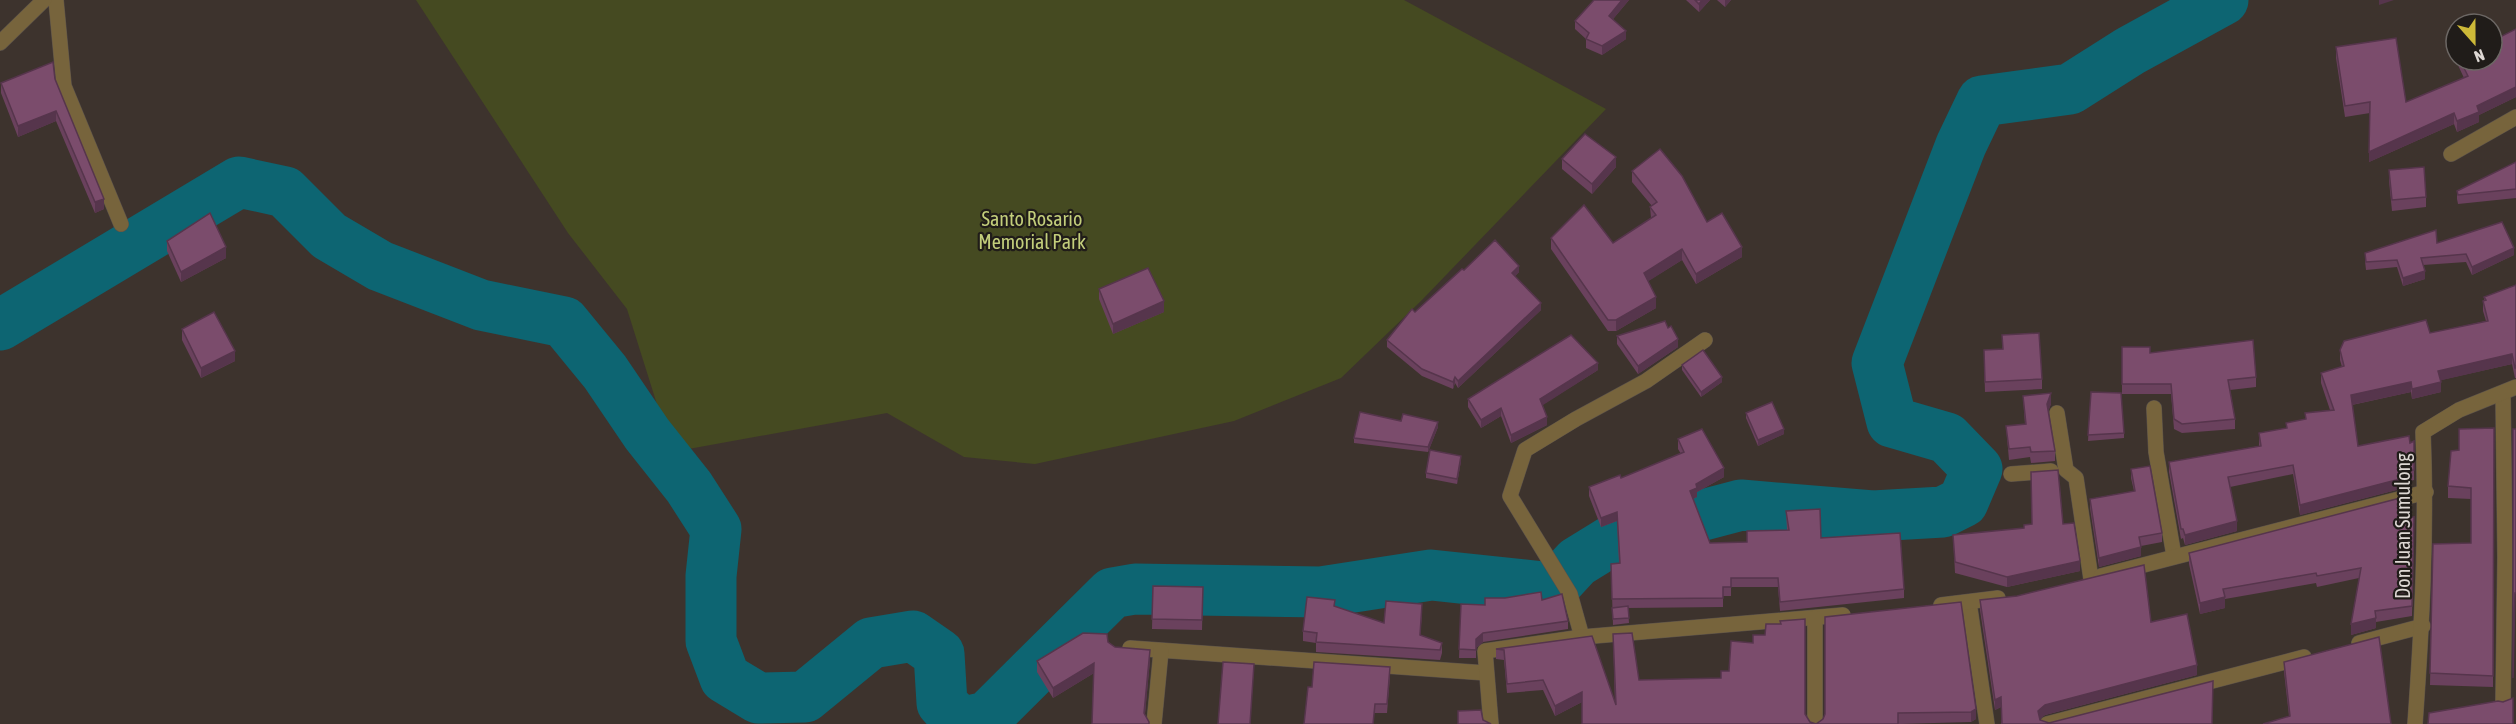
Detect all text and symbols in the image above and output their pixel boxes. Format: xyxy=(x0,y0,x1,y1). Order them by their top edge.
north arrow xyxy=(2444,12,2504,72)
text: N xyxy=(2472,46,2487,66)
park label: Santo Rosario Memorial Park xyxy=(978,207,1086,253)
street label: Don Juan Sumulong xyxy=(2391,453,2414,599)

